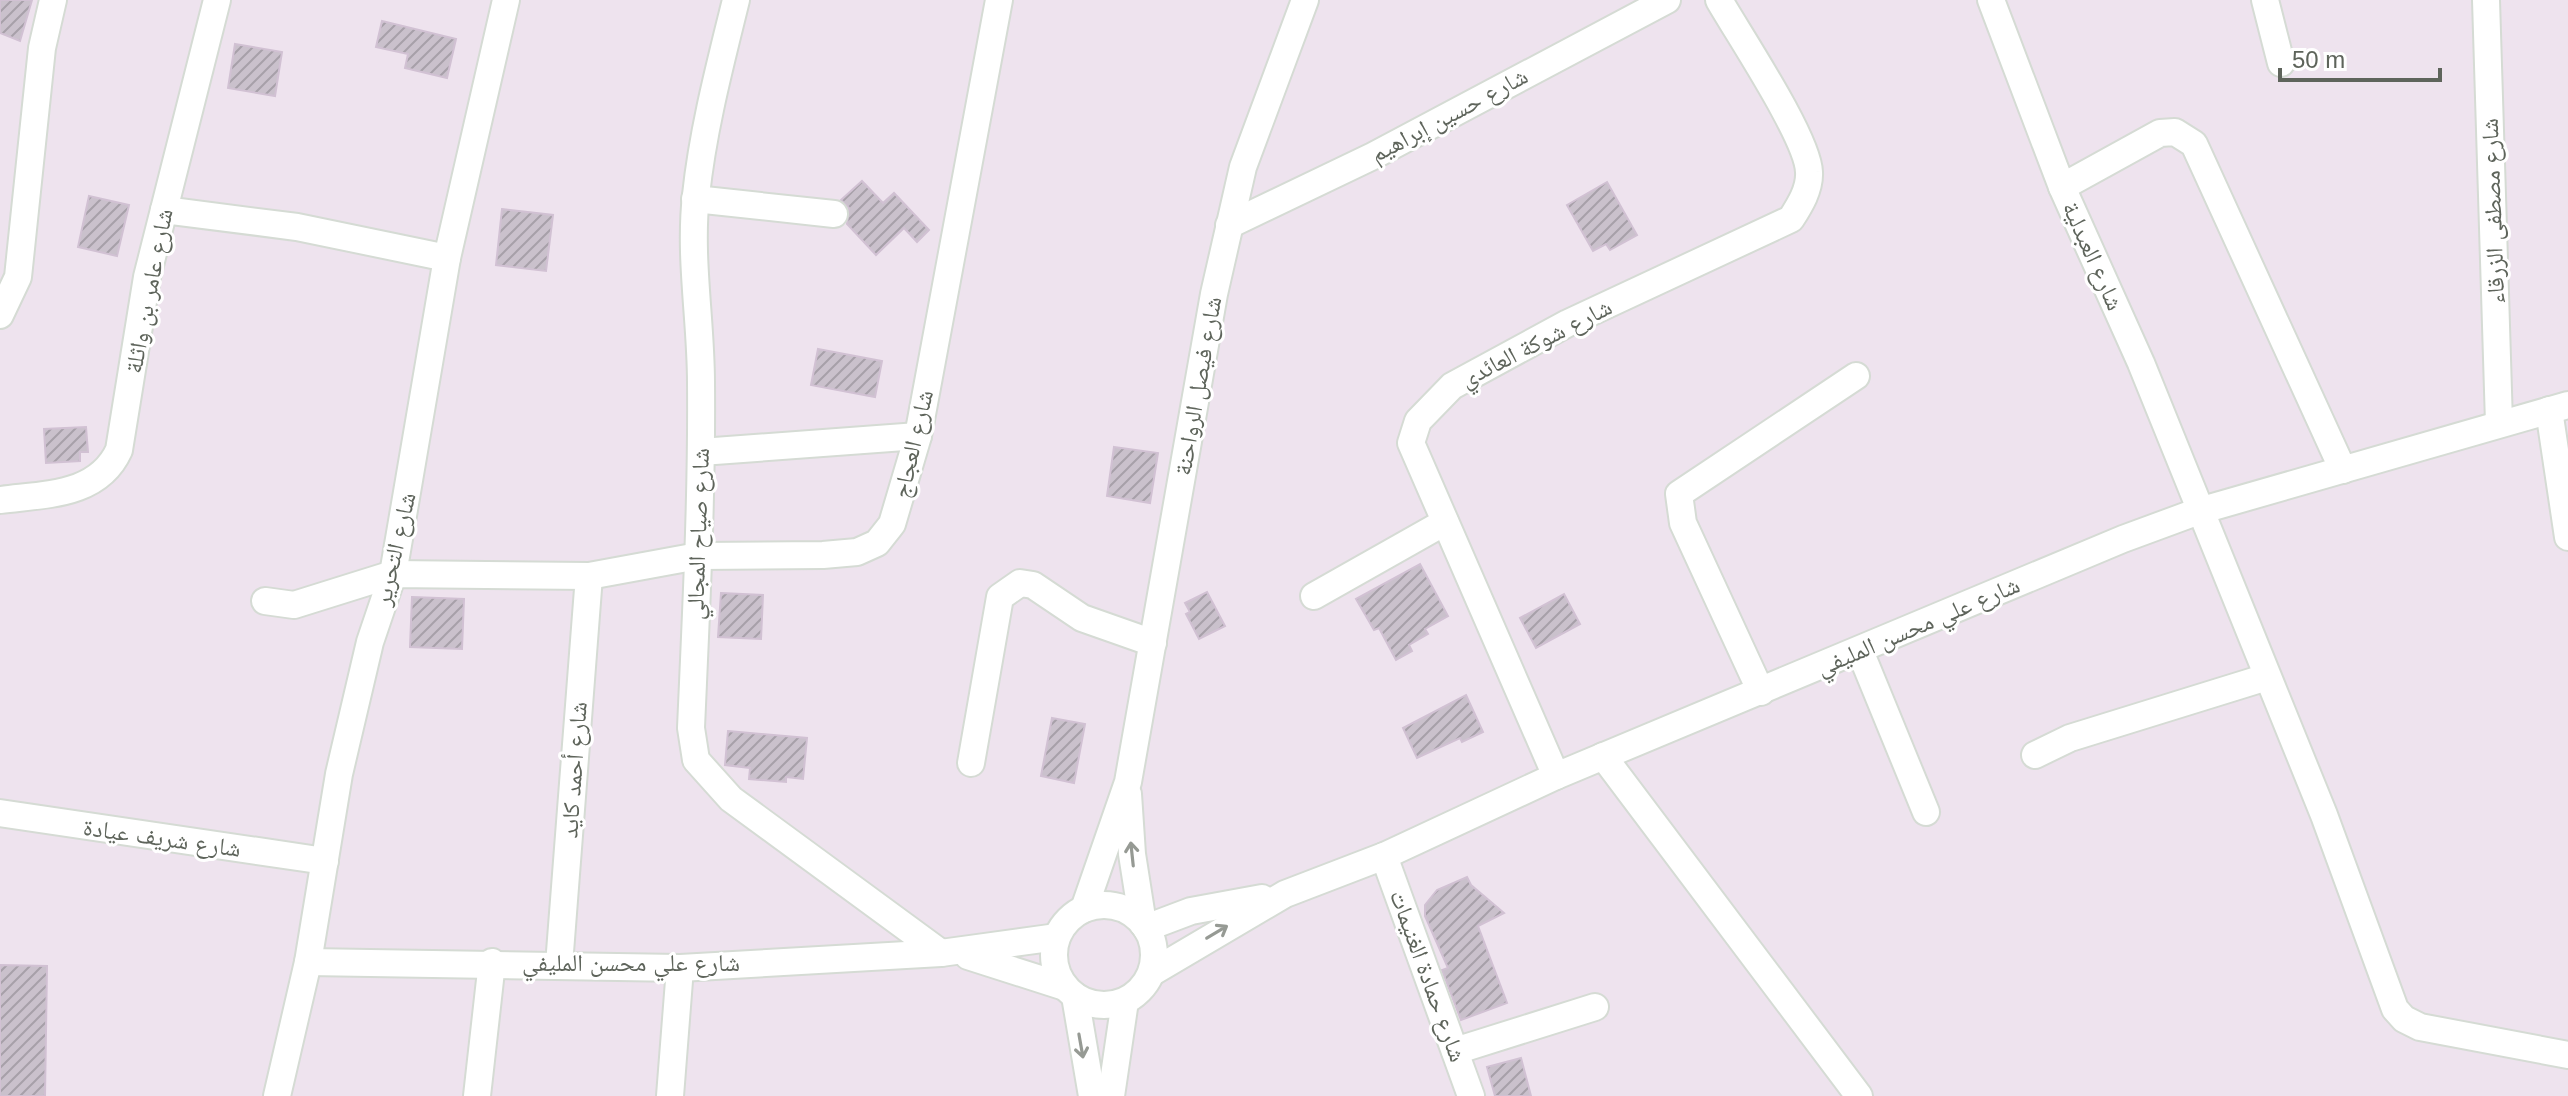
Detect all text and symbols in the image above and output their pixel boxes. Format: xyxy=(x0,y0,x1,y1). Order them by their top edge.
scale bar xyxy=(2280,32,2440,82)
text: 50 m xyxy=(2292,46,2345,73)
street label: شارع حسين إبراهيم xyxy=(1366,62,1533,170)
street label: شارع مصطفى الزرقاء xyxy=(2476,118,2511,304)
street label: شارع العبدلية xyxy=(2056,197,2129,315)
street label: شارع عامر بن واثلة xyxy=(119,206,180,376)
street label: شارع شوكة العائدي xyxy=(1456,293,1619,398)
street label: شارع فيصل الرواحنة xyxy=(1168,294,1228,478)
street label: شارع العجاج xyxy=(887,387,940,501)
street label: شارع صياح المجالي xyxy=(681,447,720,621)
street label: شارع التحرير xyxy=(368,490,423,610)
street label: شارع علي محسن المليفي xyxy=(1812,571,2026,686)
street label: شارع أحمد كايد xyxy=(555,701,594,839)
street label: شارع شريف عيادة xyxy=(81,813,243,864)
one-way arrow xyxy=(1124,841,1139,867)
street label: شارع حمادة الغنيمات xyxy=(1383,886,1472,1066)
one-way arrow xyxy=(1205,924,1228,940)
street label: شارع علي محسن المليفي xyxy=(522,949,740,982)
one-way arrow xyxy=(1075,1033,1090,1059)

